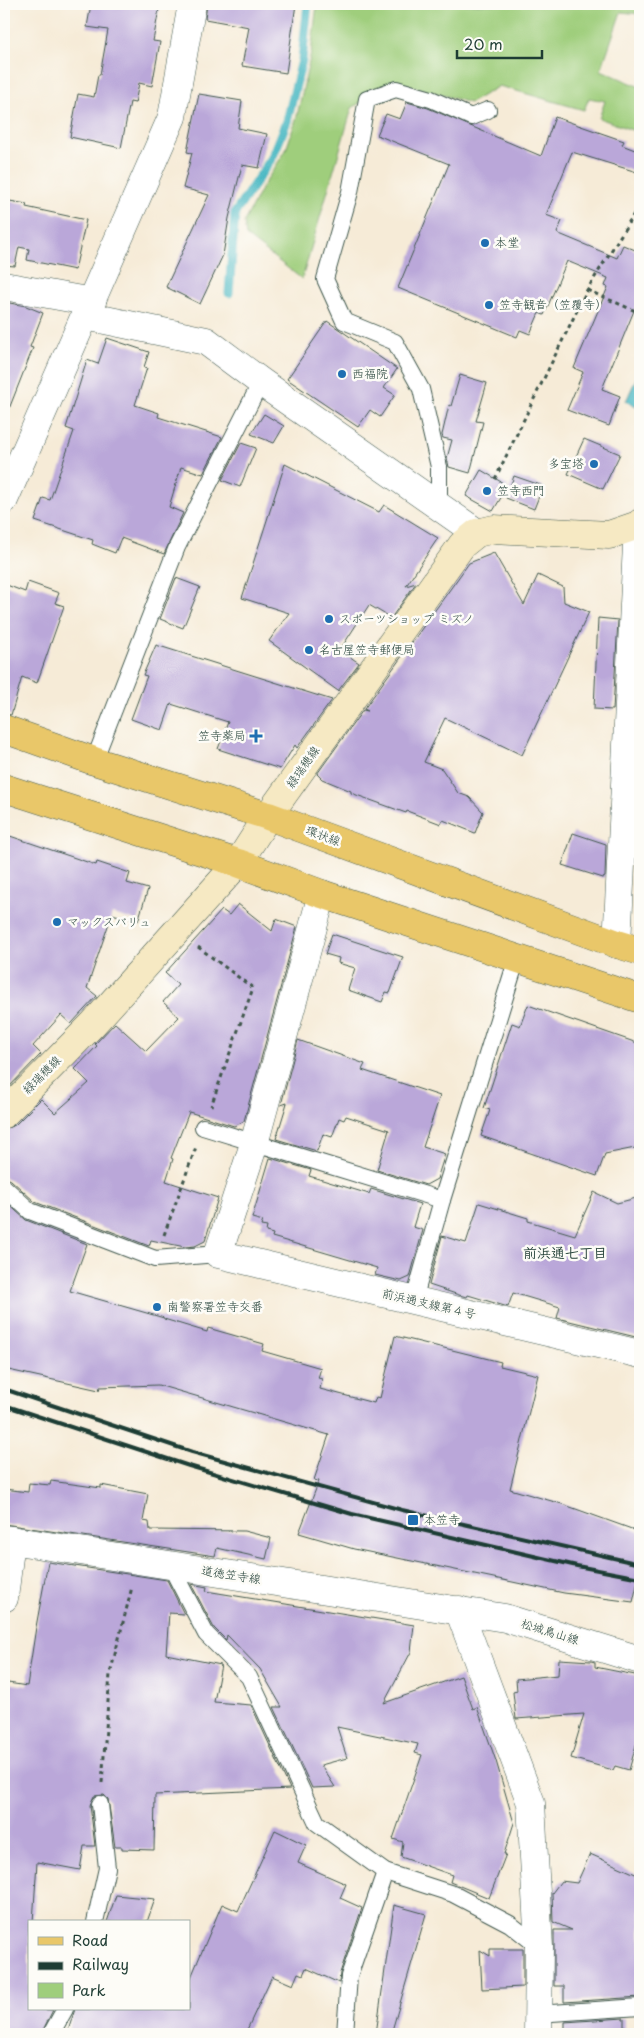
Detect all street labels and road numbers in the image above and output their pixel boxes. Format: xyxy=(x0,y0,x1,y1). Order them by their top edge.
street label: 緑瑞穂線 xyxy=(281,742,323,791)
street label: 環状線 xyxy=(303,820,343,850)
street label: 緑瑞穂線 xyxy=(18,1051,65,1098)
street label: 前浜通支線第４号 xyxy=(380,1283,478,1323)
street label: 道徳笠寺線 xyxy=(200,1560,262,1588)
street label: 松城鳥山線 xyxy=(519,1614,582,1648)

